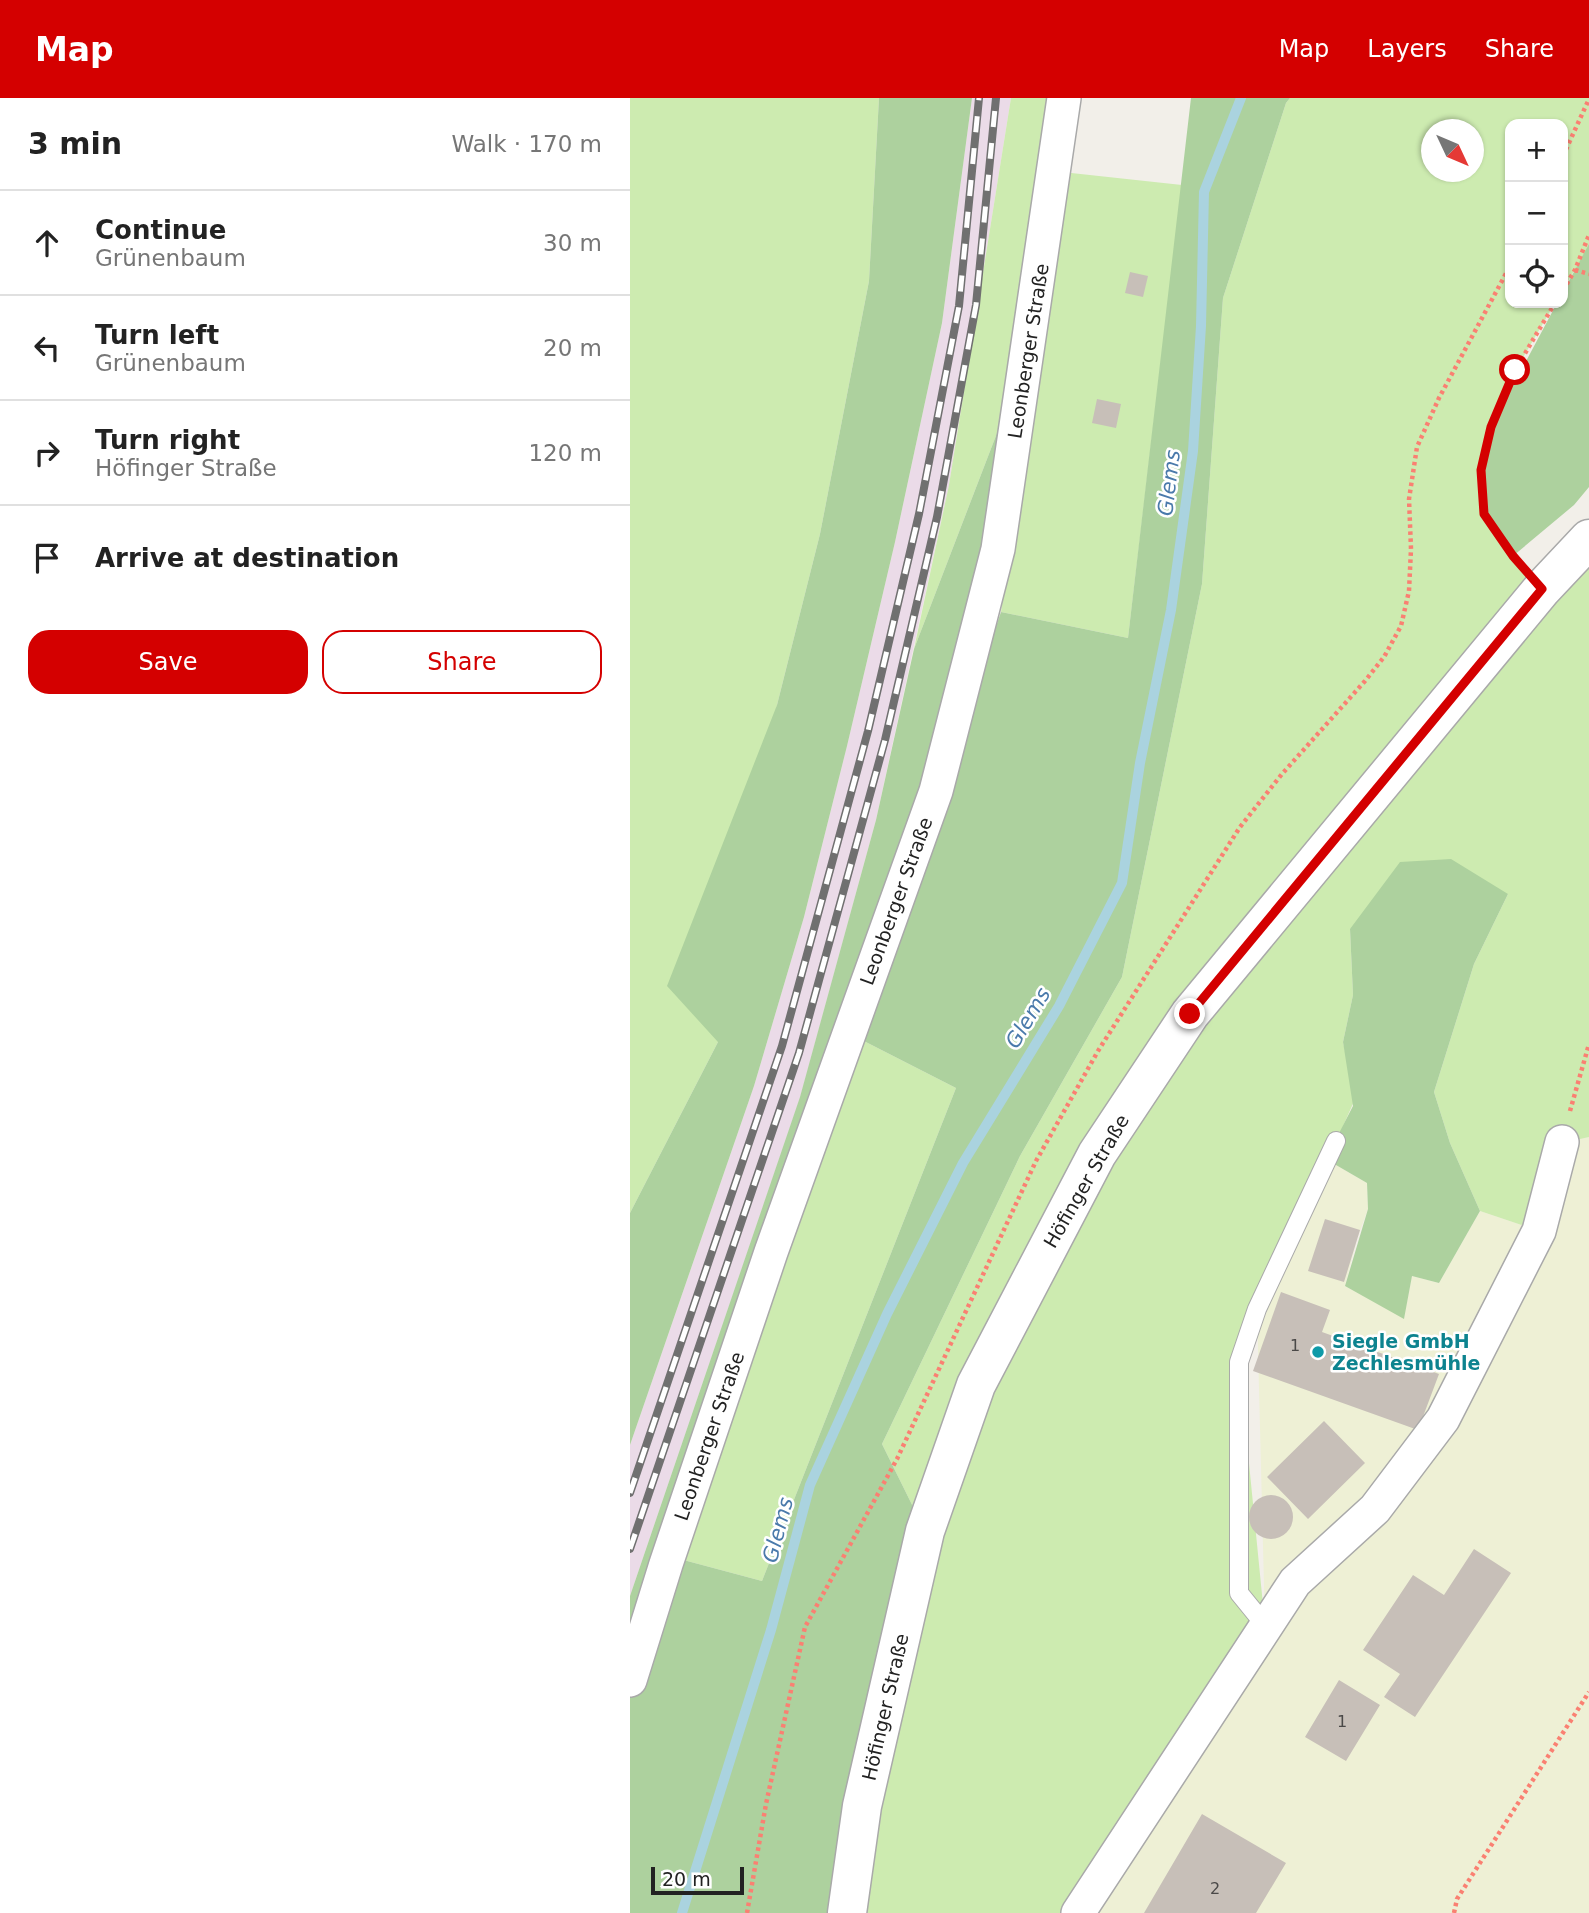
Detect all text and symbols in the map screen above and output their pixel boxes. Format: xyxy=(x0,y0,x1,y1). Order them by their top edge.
text: Map xyxy=(35,30,114,69)
text: Map xyxy=(1279,35,1329,63)
text: Layers xyxy=(1367,35,1447,63)
text: Share xyxy=(1485,35,1554,63)
north arrow xyxy=(1421,119,1484,182)
map controls xyxy=(1505,119,1568,308)
button: + xyxy=(1505,119,1568,182)
text: 3 min xyxy=(28,126,122,161)
text: Walk · 170 m xyxy=(451,131,602,157)
button: − xyxy=(1505,182,1568,245)
text: Continue xyxy=(95,215,226,245)
icon: ahead xyxy=(28,224,66,262)
text: 30 m xyxy=(543,230,602,256)
text: Grünenbaum xyxy=(95,245,246,271)
button: locate xyxy=(1505,245,1568,308)
street label: Leonberger Straße xyxy=(1003,262,1053,440)
text: Turn left xyxy=(95,320,219,350)
icon: left xyxy=(28,329,66,367)
text: 20 m xyxy=(543,335,602,361)
text: Grünenbaum xyxy=(95,350,246,376)
route start xyxy=(1499,354,1530,385)
text: Turn right xyxy=(95,425,240,455)
icon: right xyxy=(28,434,66,472)
text: 120 m xyxy=(528,440,602,466)
water label: Glems xyxy=(1153,449,1185,517)
text: Höfinger Straße xyxy=(95,455,277,481)
icon: arrive xyxy=(28,539,66,577)
text: Arrive at destination xyxy=(95,543,399,573)
button: Save xyxy=(28,630,308,694)
button: Share xyxy=(322,630,602,694)
street label: Leonberger Straße xyxy=(855,814,937,988)
water label: Glems xyxy=(1001,983,1055,1053)
route end xyxy=(1174,998,1205,1029)
street label: Höfinger Straße xyxy=(1039,1110,1133,1252)
place label: Siegle GmbH Zechlesmühle xyxy=(1332,1330,1480,1374)
house number: 1 xyxy=(1290,1336,1300,1355)
marker: Siegle GmbH Zechlesmühle xyxy=(1310,1344,1326,1360)
street label: Leonberger Straße xyxy=(670,1349,748,1523)
water label: Glems xyxy=(758,1495,798,1565)
street label: Höfinger Straße xyxy=(857,1631,913,1783)
house number: 1 xyxy=(1337,1712,1347,1731)
scale bar xyxy=(651,1864,744,1896)
text: 20 m xyxy=(662,1868,711,1890)
house number: 2 xyxy=(1210,1879,1220,1898)

